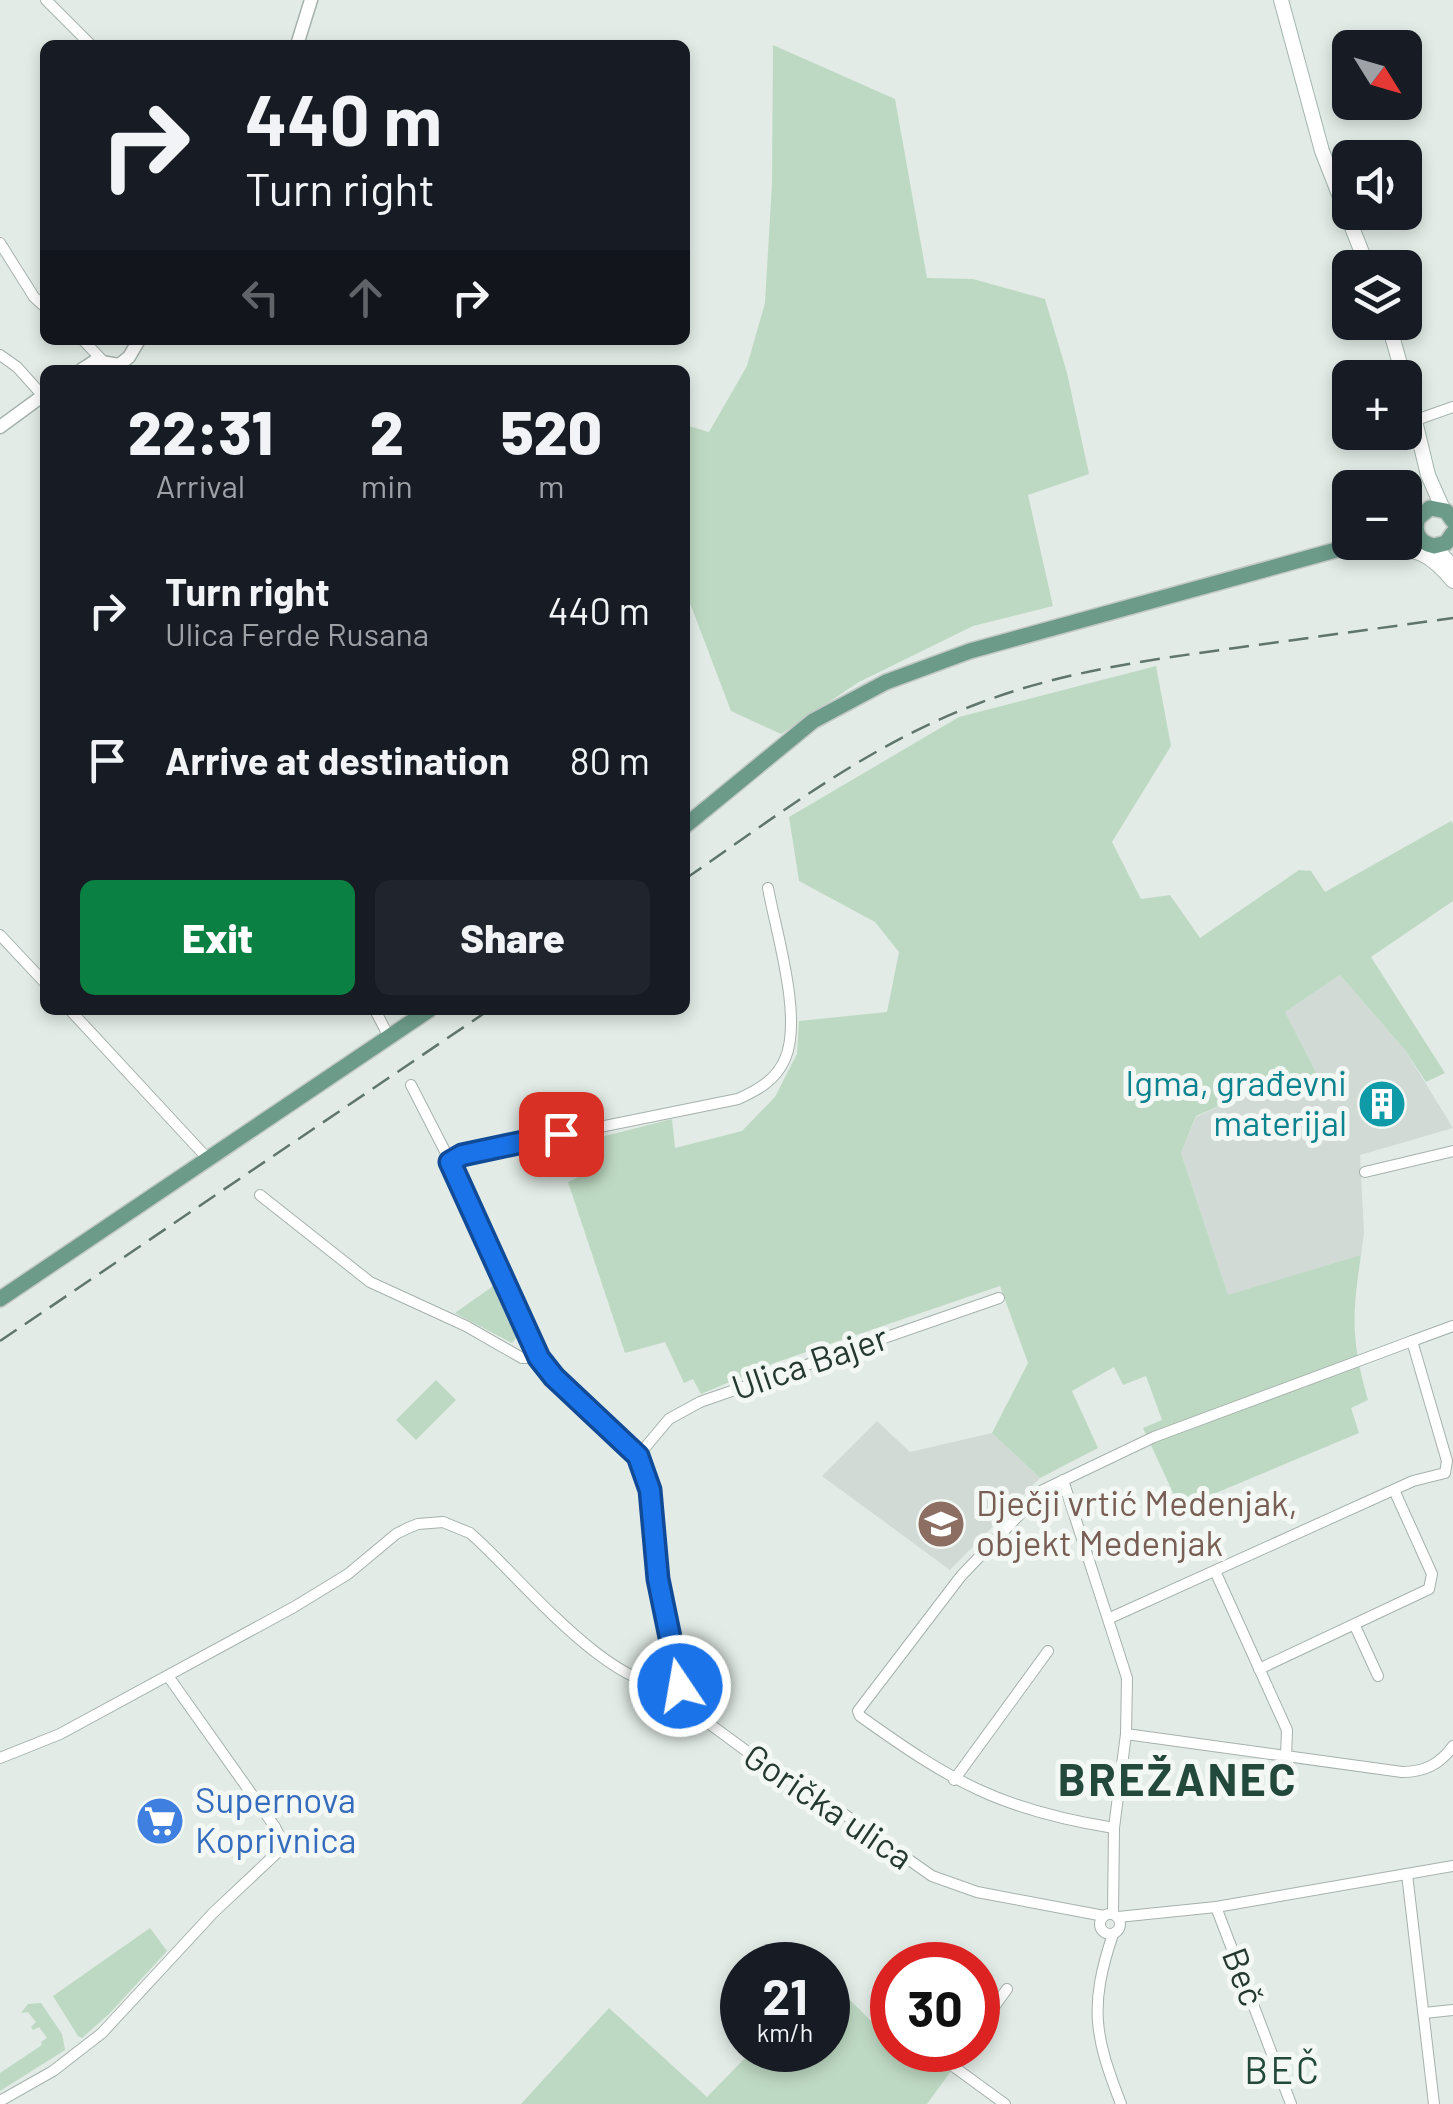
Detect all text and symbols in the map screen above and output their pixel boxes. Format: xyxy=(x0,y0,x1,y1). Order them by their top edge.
north arrow xyxy=(1332,30,1422,120)
map controls xyxy=(1332,30,1422,560)
text: 440 m xyxy=(245,76,442,160)
icon: right xyxy=(80,80,210,210)
button: sound xyxy=(1332,140,1422,230)
text: Turn right xyxy=(245,161,435,215)
button: layers xyxy=(1332,250,1422,340)
icon: left xyxy=(233,270,288,325)
icon: ahead xyxy=(338,270,393,325)
icon: right xyxy=(443,270,498,325)
button: + xyxy=(1332,360,1422,450)
text: 22:31 xyxy=(128,395,273,467)
text: 2 xyxy=(370,395,404,467)
text: 520 xyxy=(501,395,602,467)
text: Arrival xyxy=(156,466,245,504)
text: min xyxy=(361,466,413,504)
text: m xyxy=(538,466,565,504)
button: − xyxy=(1332,470,1422,560)
text: Turn right xyxy=(165,568,330,614)
icon: right xyxy=(80,583,135,638)
text: 440 m xyxy=(548,587,650,633)
text: Ulica Ferde Rusana xyxy=(165,614,429,652)
icon: arrive xyxy=(80,733,135,788)
text: Arrive at destination xyxy=(165,737,510,783)
text: 80 m xyxy=(570,737,650,783)
button: Exit xyxy=(80,880,355,995)
button: Share xyxy=(375,880,650,995)
place label: Igma, građevni materijal xyxy=(1125,1061,1347,1143)
building icon: Igma, građevni materijal xyxy=(1356,1078,1408,1130)
pin xyxy=(519,1092,604,1177)
icon: arrive xyxy=(534,1107,589,1162)
street label: Ulica Bajer xyxy=(726,1315,893,1407)
place label: Dječji vrtić Medenjak, objekt Medenjak xyxy=(976,1481,1298,1563)
school or university icon: Dječji vrtić Medenjak, objekt Medenjak xyxy=(915,1498,967,1550)
position arrow xyxy=(628,1634,732,1738)
street label: Gorička ulica xyxy=(737,1734,921,1877)
district label: BREŽANEC xyxy=(1058,1751,1298,1805)
place label: Supernova Koprivnica xyxy=(195,1778,356,1860)
supermarket icon: Supernova Koprivnica xyxy=(134,1795,186,1847)
street label: Beč xyxy=(1215,1941,1275,2011)
speed limit sign: 30 xyxy=(870,1942,1000,2072)
text: 21 xyxy=(762,1965,808,2025)
text: km/h xyxy=(757,2017,813,2047)
district label: BEČ xyxy=(1244,2046,1322,2092)

